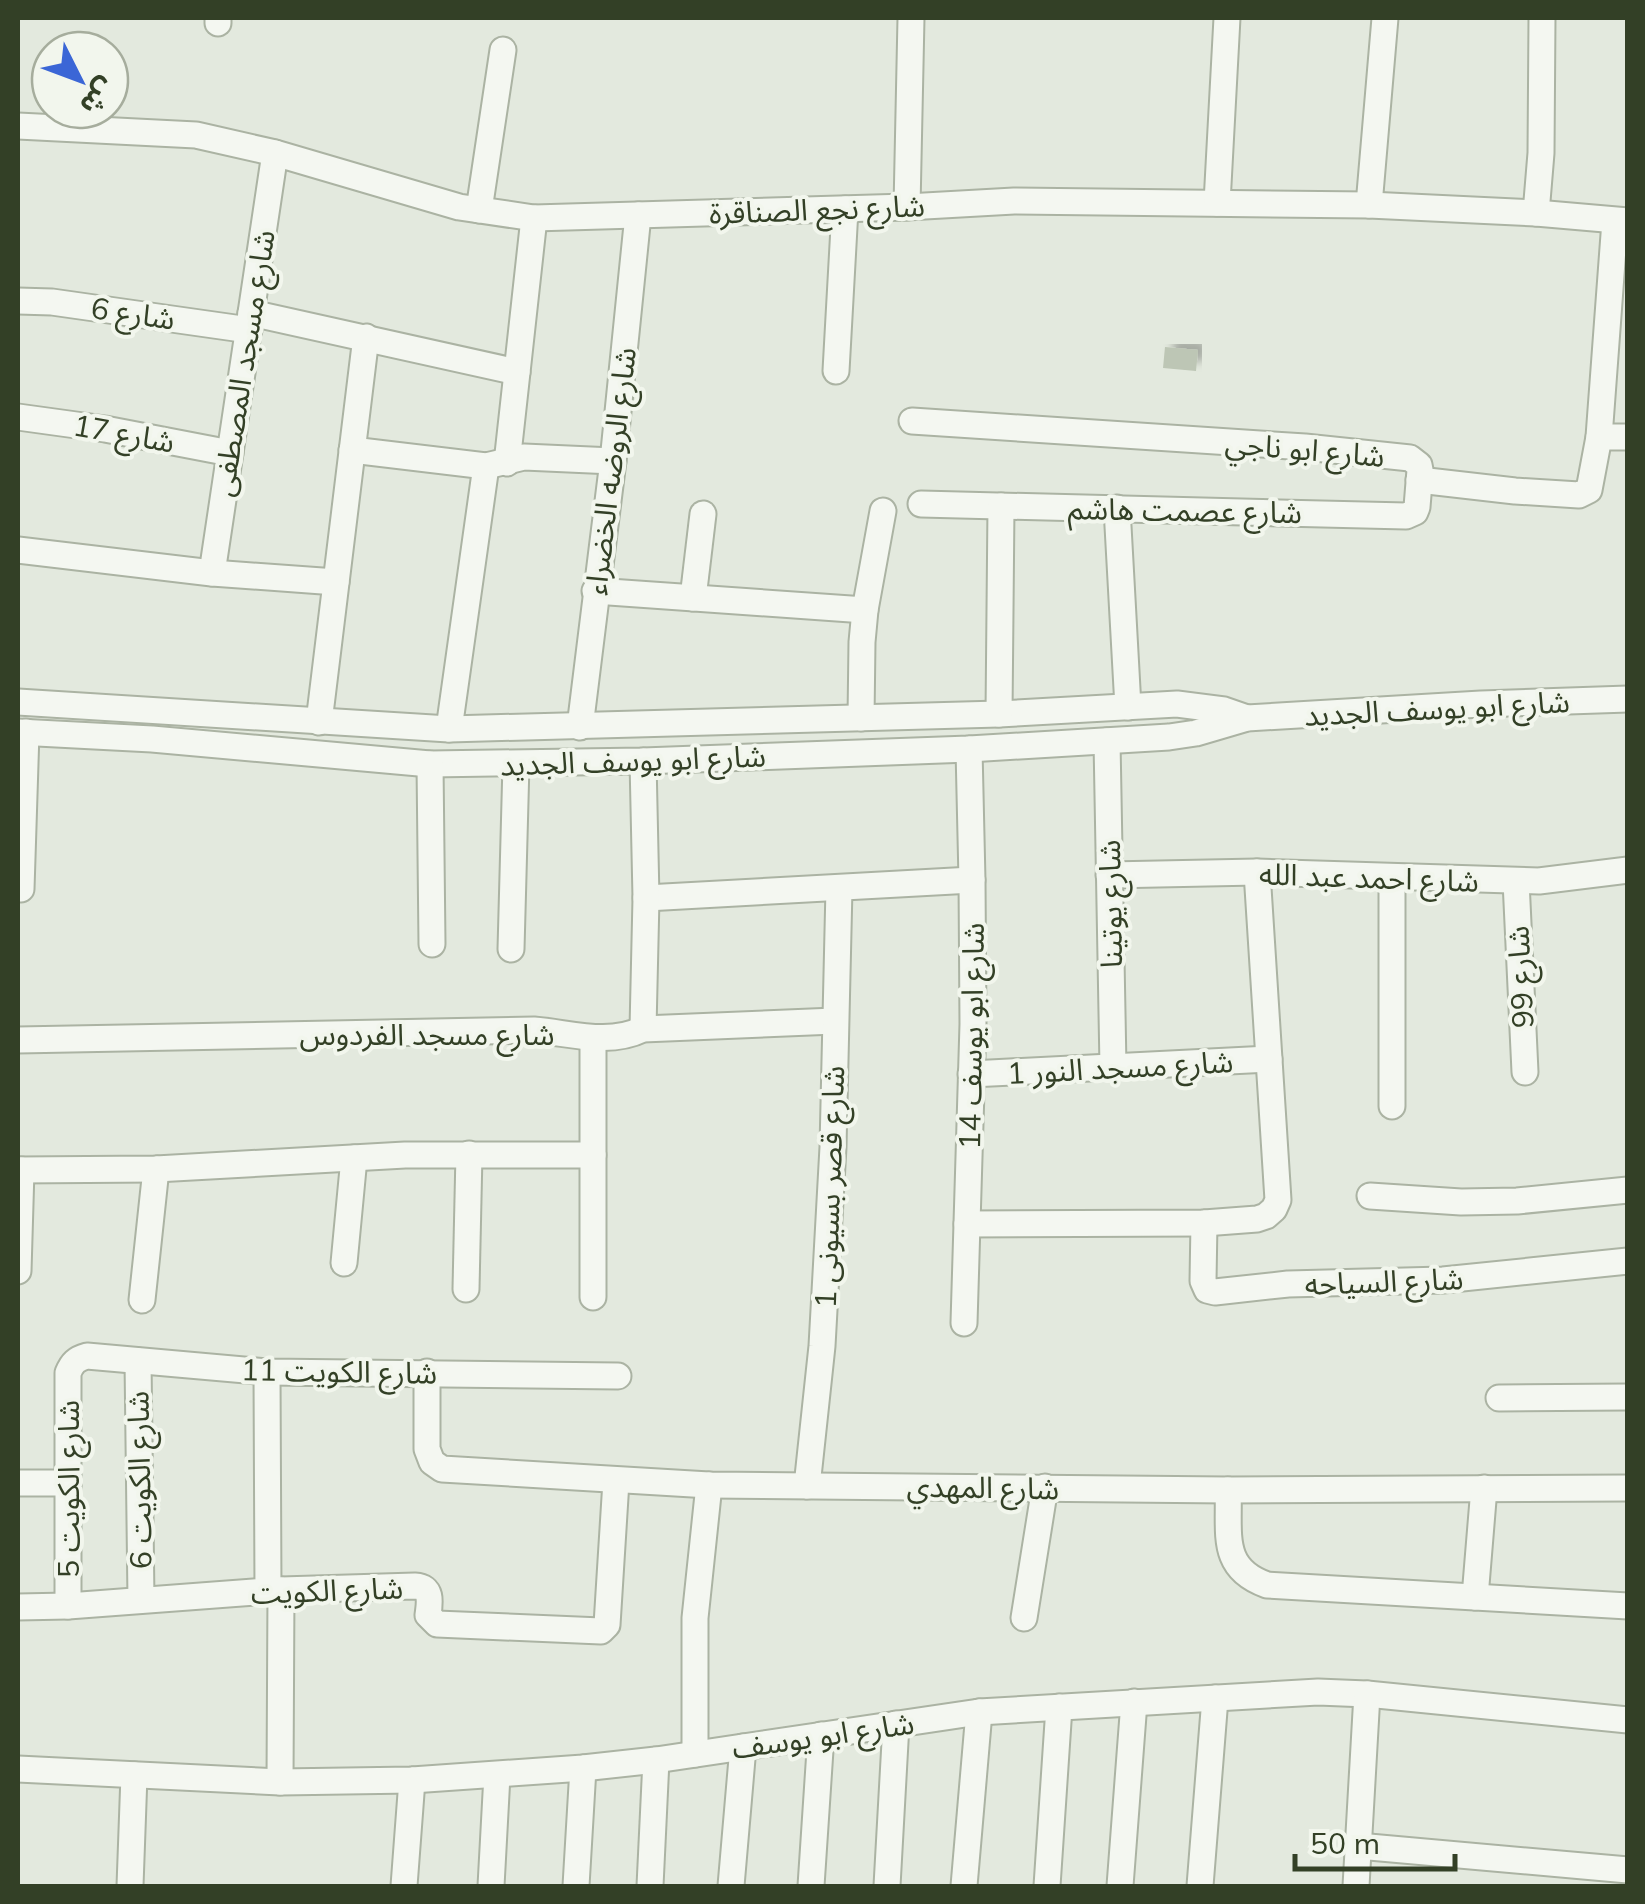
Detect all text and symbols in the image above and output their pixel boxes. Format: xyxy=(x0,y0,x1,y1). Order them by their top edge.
north arrow xyxy=(30,30,130,130)
text: ش xyxy=(73,71,125,123)
street label: شارع نجع الصناقرة xyxy=(708,186,926,236)
street label: شارع مسجد المصطفى xyxy=(203,227,287,500)
street label: شارع 6 xyxy=(88,288,177,342)
street label: شارع الروضه الخضراء xyxy=(576,345,648,597)
street label: شارع 17 xyxy=(70,405,178,465)
street label: شارع ابو ناجي xyxy=(1223,423,1386,480)
street label: شارع عصمت هاشم xyxy=(1068,489,1302,536)
street label: شارع ابو يوسف الجديد xyxy=(1303,682,1571,738)
street label: شارع ابو يوسف الجديد xyxy=(499,736,767,788)
street label: شارع يوتينا xyxy=(1090,839,1134,969)
street label: شارع احمد عبد الله xyxy=(1258,854,1480,904)
street label: شارع ابو يوسف 14 xyxy=(950,922,996,1150)
street label: شارع 99 xyxy=(1498,925,1546,1029)
street label: شارع مسجد الفردوس xyxy=(299,1015,555,1057)
street label: شارع مسجد النور 1 xyxy=(1006,1042,1234,1096)
street label: شارع قصر بسيونى 1 xyxy=(806,1065,856,1309)
street label: شارع السياحه xyxy=(1304,1259,1464,1307)
street label: شارع الكويت 11 xyxy=(240,1350,437,1396)
street label: شارع الكويت 6 xyxy=(118,1390,164,1569)
street label: شارع الكويت 5 xyxy=(49,1400,91,1578)
street label: شارع المهدي xyxy=(906,1467,1060,1512)
street label: شارع الكويت xyxy=(250,1568,404,1616)
street label: شارع ابو يوسف xyxy=(730,1703,917,1771)
scale bar xyxy=(1295,1809,1455,1871)
text: 50 m xyxy=(1310,1824,1380,1862)

